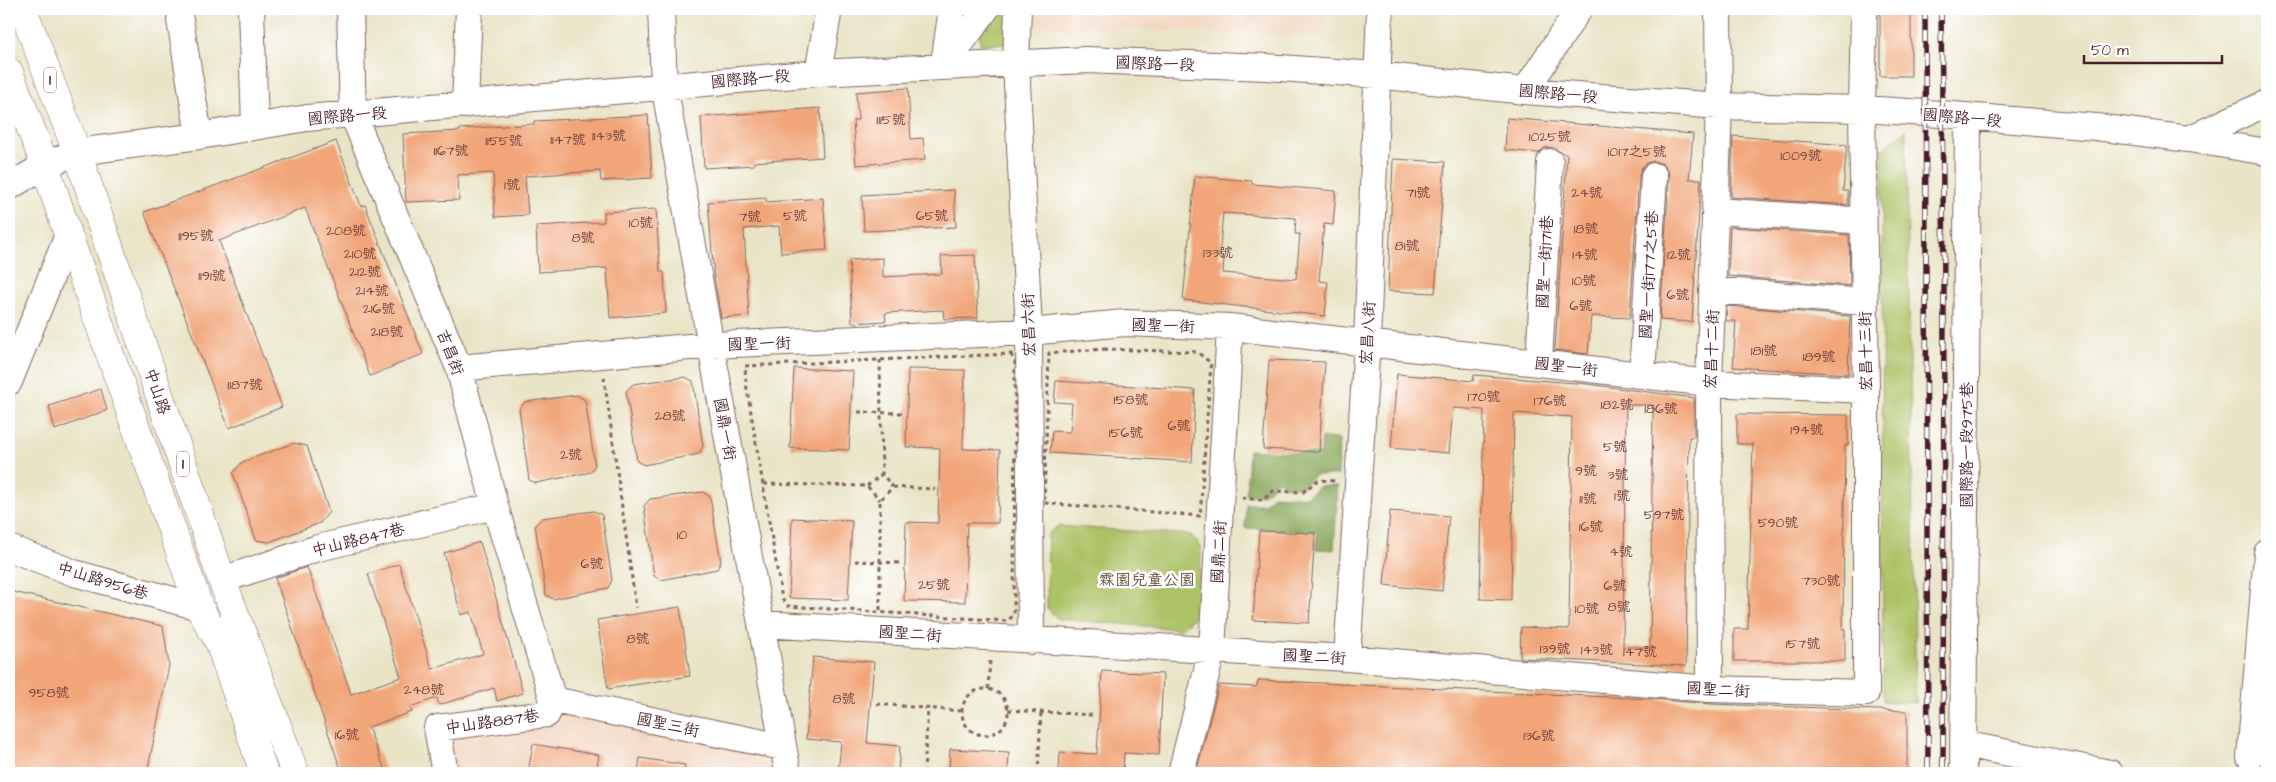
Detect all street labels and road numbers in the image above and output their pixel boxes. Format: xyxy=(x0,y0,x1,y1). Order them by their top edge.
street label: 國際路一段 xyxy=(1115,52,1195,76)
street label: 國際路一段 xyxy=(709,65,791,93)
road number: 1 xyxy=(44,68,56,92)
street label: 國際路一段 xyxy=(1517,80,1599,108)
street label: 國際路一段 xyxy=(306,102,388,130)
street label: 國際路一段 xyxy=(1921,104,2003,132)
street label: 國聖一街177之5巷 xyxy=(1635,210,1663,340)
street label: 國聖一街171巷 xyxy=(1532,215,1558,310)
street label: 宏昌六街 xyxy=(1017,293,1041,357)
street label: 宏昌八街 xyxy=(1355,301,1381,366)
street label: 宏昌十二街 xyxy=(1700,309,1724,389)
street label: 宏昌十三街 xyxy=(1854,311,1878,391)
street label: 國聖一街 xyxy=(1131,314,1195,338)
street label: 吉昌街 xyxy=(431,326,469,379)
street label: 國聖一街 xyxy=(727,332,791,356)
street label: 國聖一街 xyxy=(1533,352,1599,382)
street label: 中山路 xyxy=(139,365,175,418)
street label: 國際路一段975巷 xyxy=(1956,382,1978,508)
street label: 國鼎一街 xyxy=(709,396,741,463)
road number: 1 xyxy=(177,452,189,476)
street label: 中山路847巷 xyxy=(309,518,407,562)
street label: 國鼎二街 xyxy=(1206,520,1232,585)
street label: 中山路956巷 xyxy=(54,557,151,605)
street label: 國聖二街 xyxy=(877,621,943,647)
street label: 國聖二街 xyxy=(1281,644,1346,670)
street label: 國聖二街 xyxy=(1685,677,1750,703)
street label: 中山路887巷 xyxy=(444,705,541,739)
street label: 國聖三街 xyxy=(634,708,701,742)

